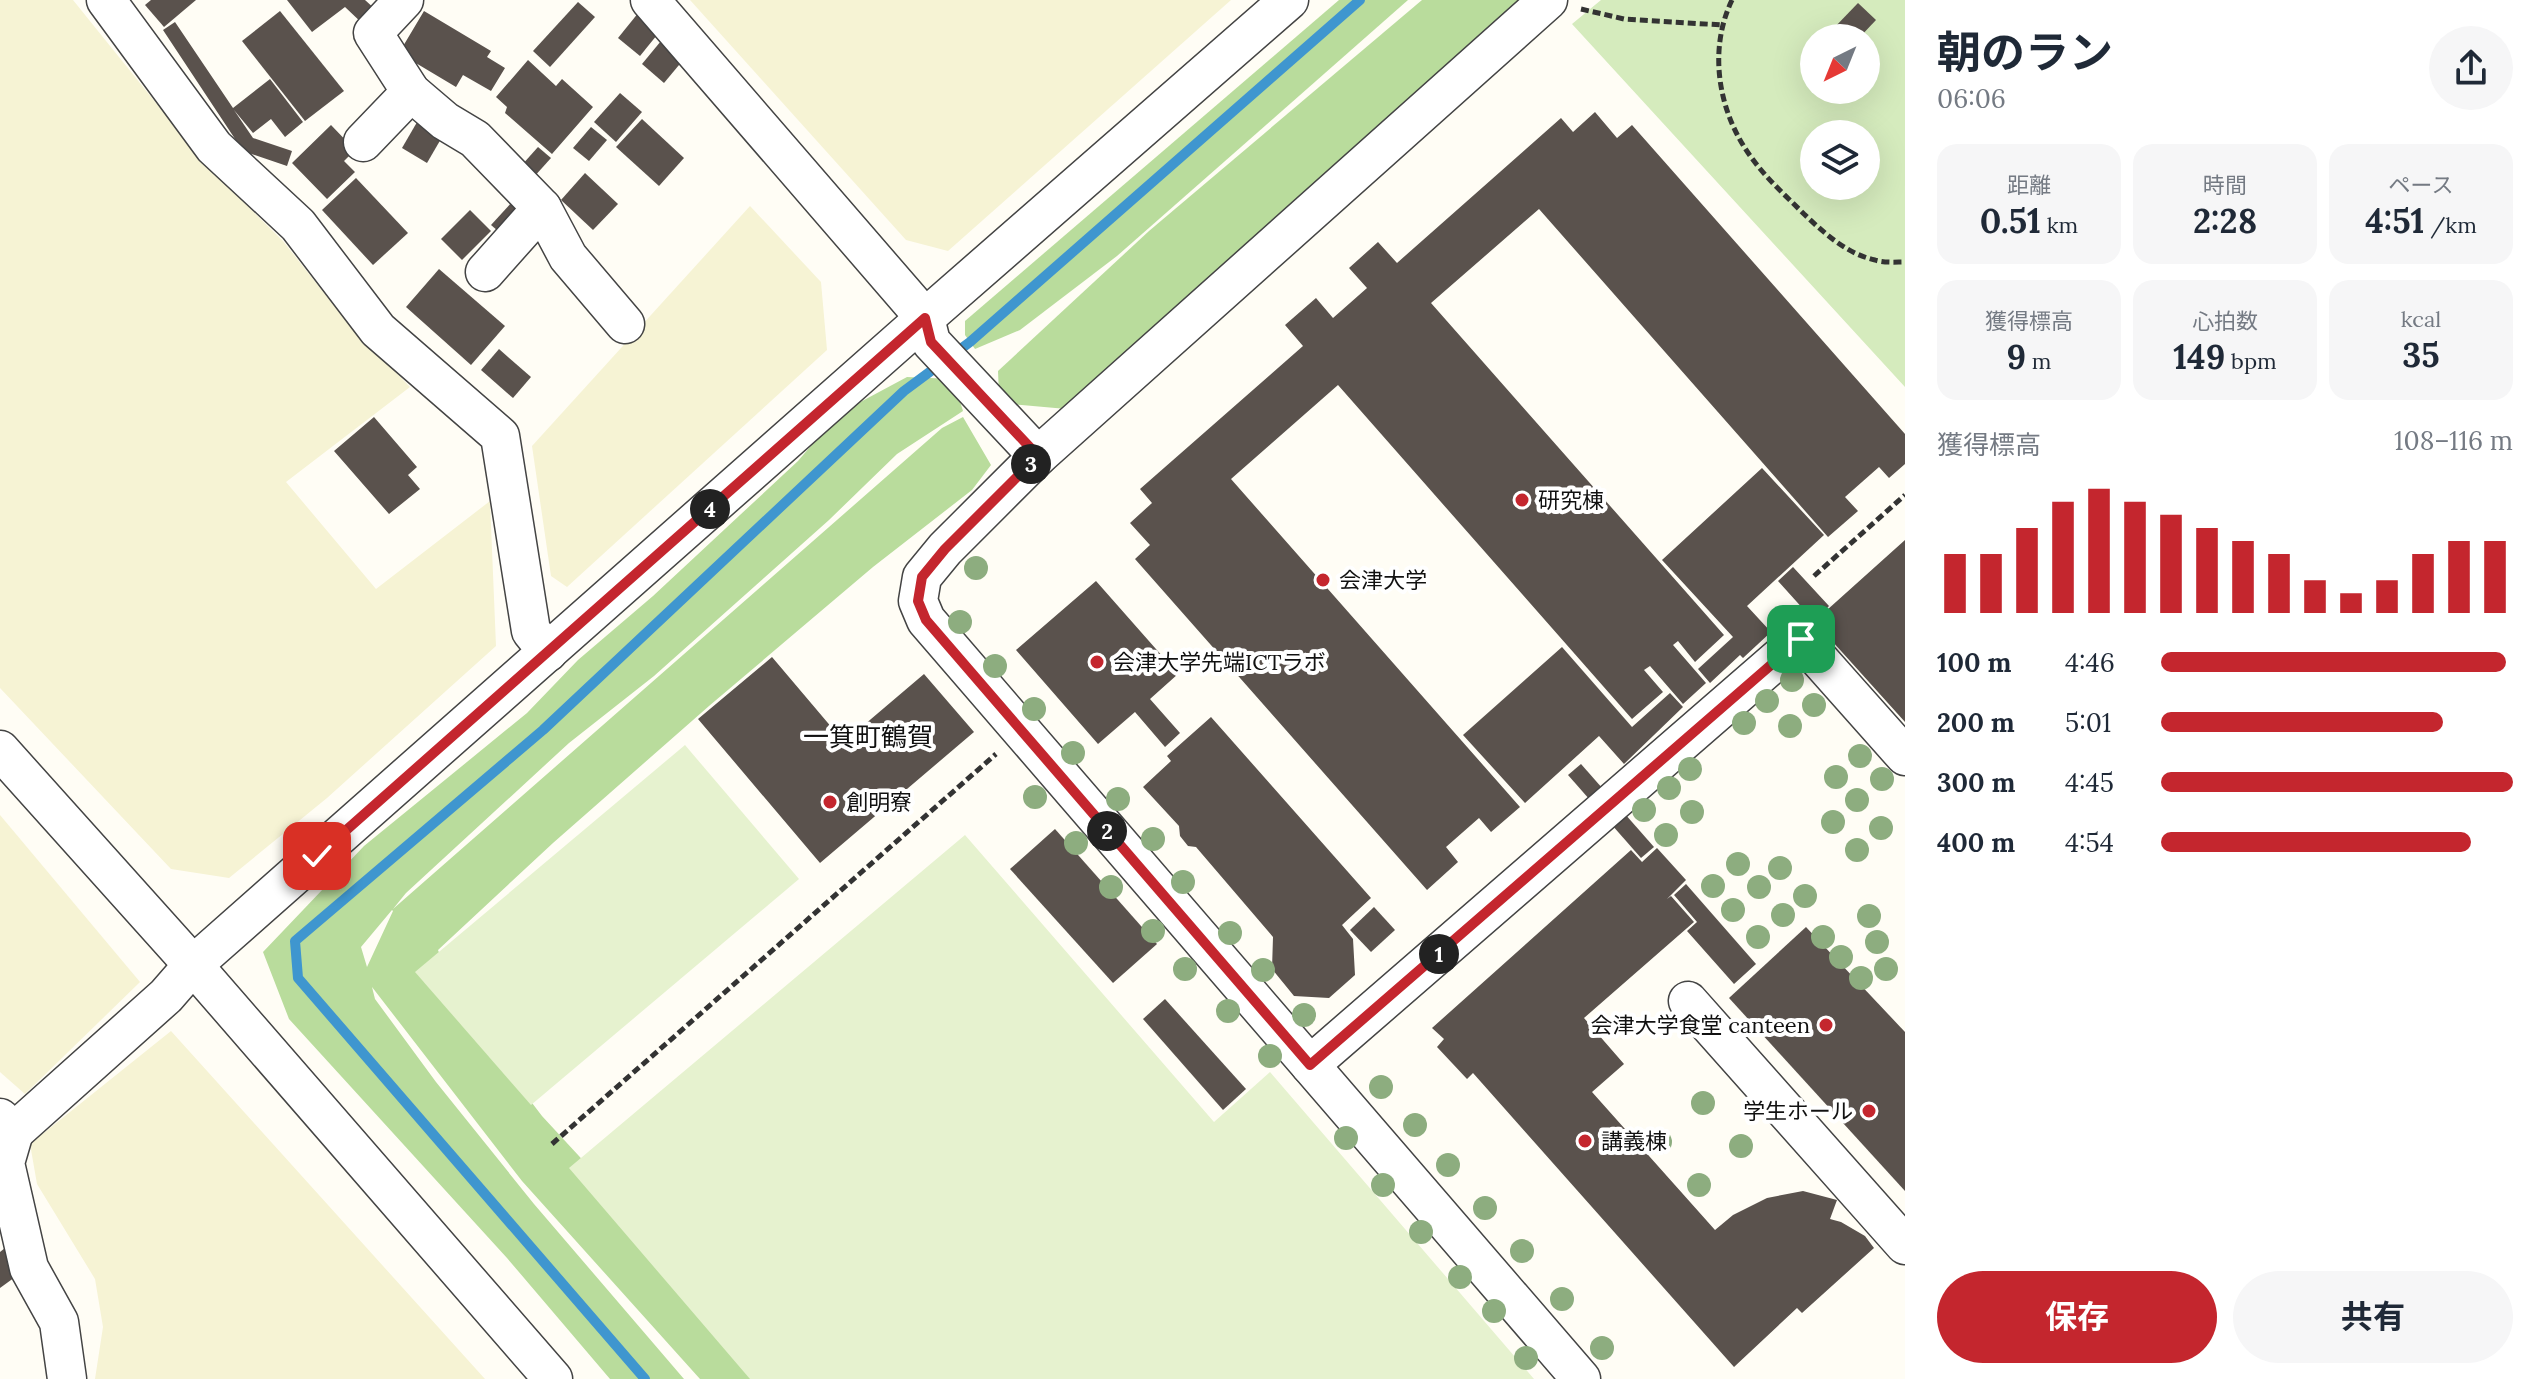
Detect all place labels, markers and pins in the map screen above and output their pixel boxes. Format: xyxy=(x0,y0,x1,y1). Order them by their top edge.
pin: 3 xyxy=(1011,444,1051,484)
place label: 研究棟 xyxy=(1538,486,1604,514)
pin: 4 xyxy=(690,489,730,529)
marker: 研究棟 xyxy=(1513,491,1531,509)
place label: 会津大学 xyxy=(1339,566,1427,594)
marker: 会津大学 xyxy=(1314,571,1332,589)
pin xyxy=(1767,605,1835,673)
place label: 会津大学先端ICTラボ xyxy=(1113,648,1326,676)
marker: 会津大学先端ICTラボ xyxy=(1088,653,1106,671)
place label: 創明寮 xyxy=(846,788,912,816)
marker: 創明寮 xyxy=(821,793,839,811)
pin: 2 xyxy=(1087,811,1127,851)
pin xyxy=(283,822,351,890)
pin: 1 xyxy=(1419,934,1459,974)
place label: 会津大学食堂 canteen xyxy=(1590,1011,1810,1039)
marker: 会津大学食堂 canteen xyxy=(1817,1016,1835,1034)
place label: 学生ホール xyxy=(1743,1097,1853,1125)
marker: 学生ホール xyxy=(1860,1102,1878,1120)
place label: 講義棟 xyxy=(1601,1127,1667,1155)
marker: 講義棟 xyxy=(1576,1132,1594,1150)

